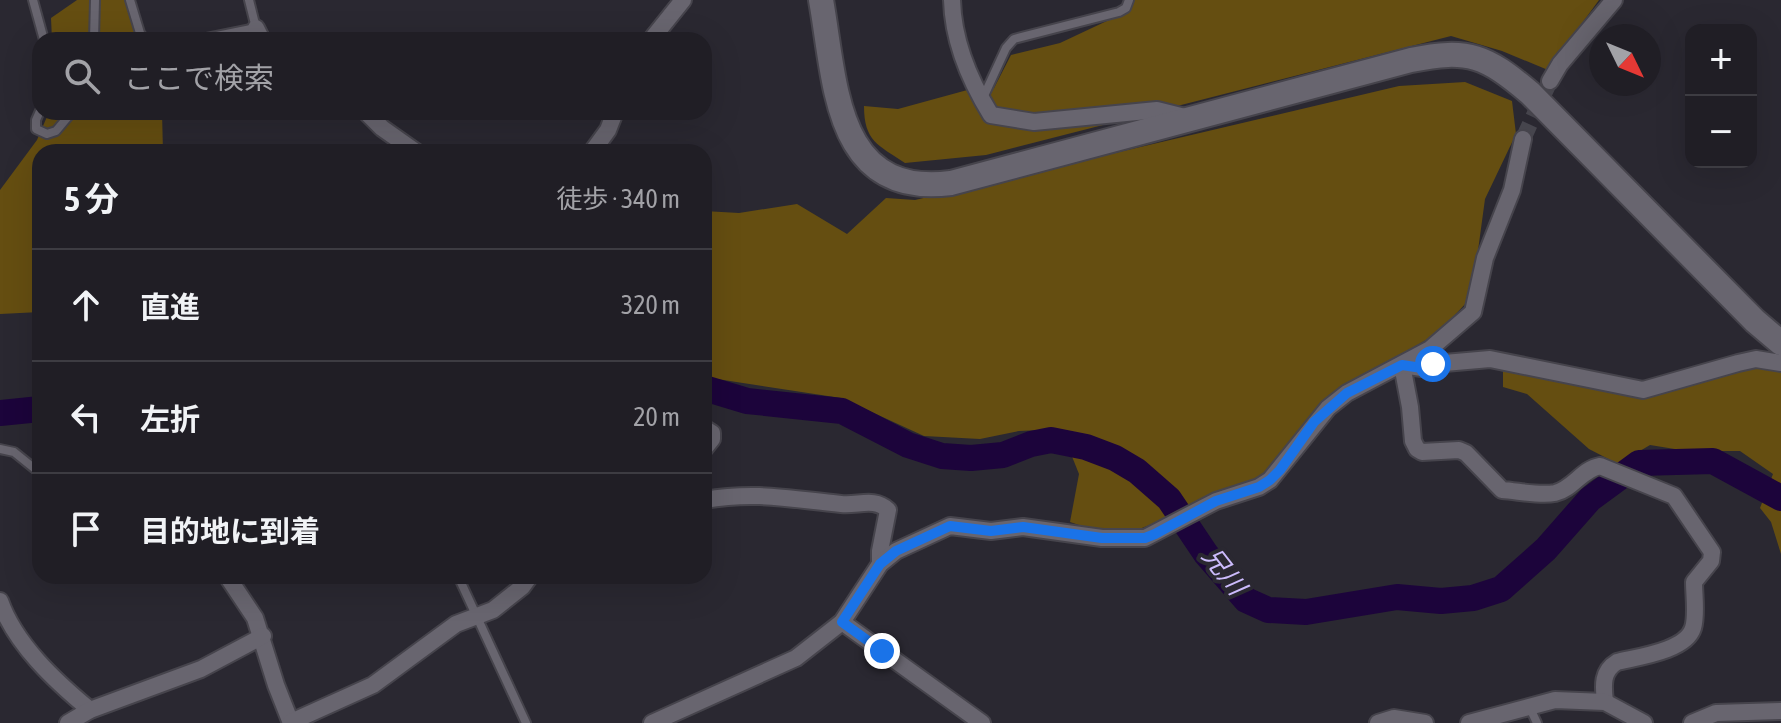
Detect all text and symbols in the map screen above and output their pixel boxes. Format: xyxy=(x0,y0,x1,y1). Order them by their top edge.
north arrow xyxy=(1589,24,1661,96)
map controls xyxy=(1685,24,1757,168)
button: + xyxy=(1685,24,1757,96)
search box xyxy=(32,32,712,120)
icon: search xyxy=(60,54,104,98)
text: ここで検索 xyxy=(124,61,274,95)
button: − xyxy=(1685,96,1757,168)
text: 5 分 xyxy=(64,179,119,218)
text: 徒歩 · 340 m xyxy=(556,184,680,214)
icon: ahead xyxy=(64,283,108,327)
text: 直進 xyxy=(140,290,200,324)
text: 320 m xyxy=(621,290,680,320)
route start xyxy=(1415,346,1451,382)
icon: left xyxy=(64,395,108,439)
text: 左折 xyxy=(140,402,200,436)
text: 20 m xyxy=(633,402,680,432)
icon: arrive xyxy=(64,507,108,551)
text: 目的地に到着 xyxy=(140,514,320,548)
water label: 兄川 xyxy=(1196,541,1254,603)
route end xyxy=(864,633,900,669)

